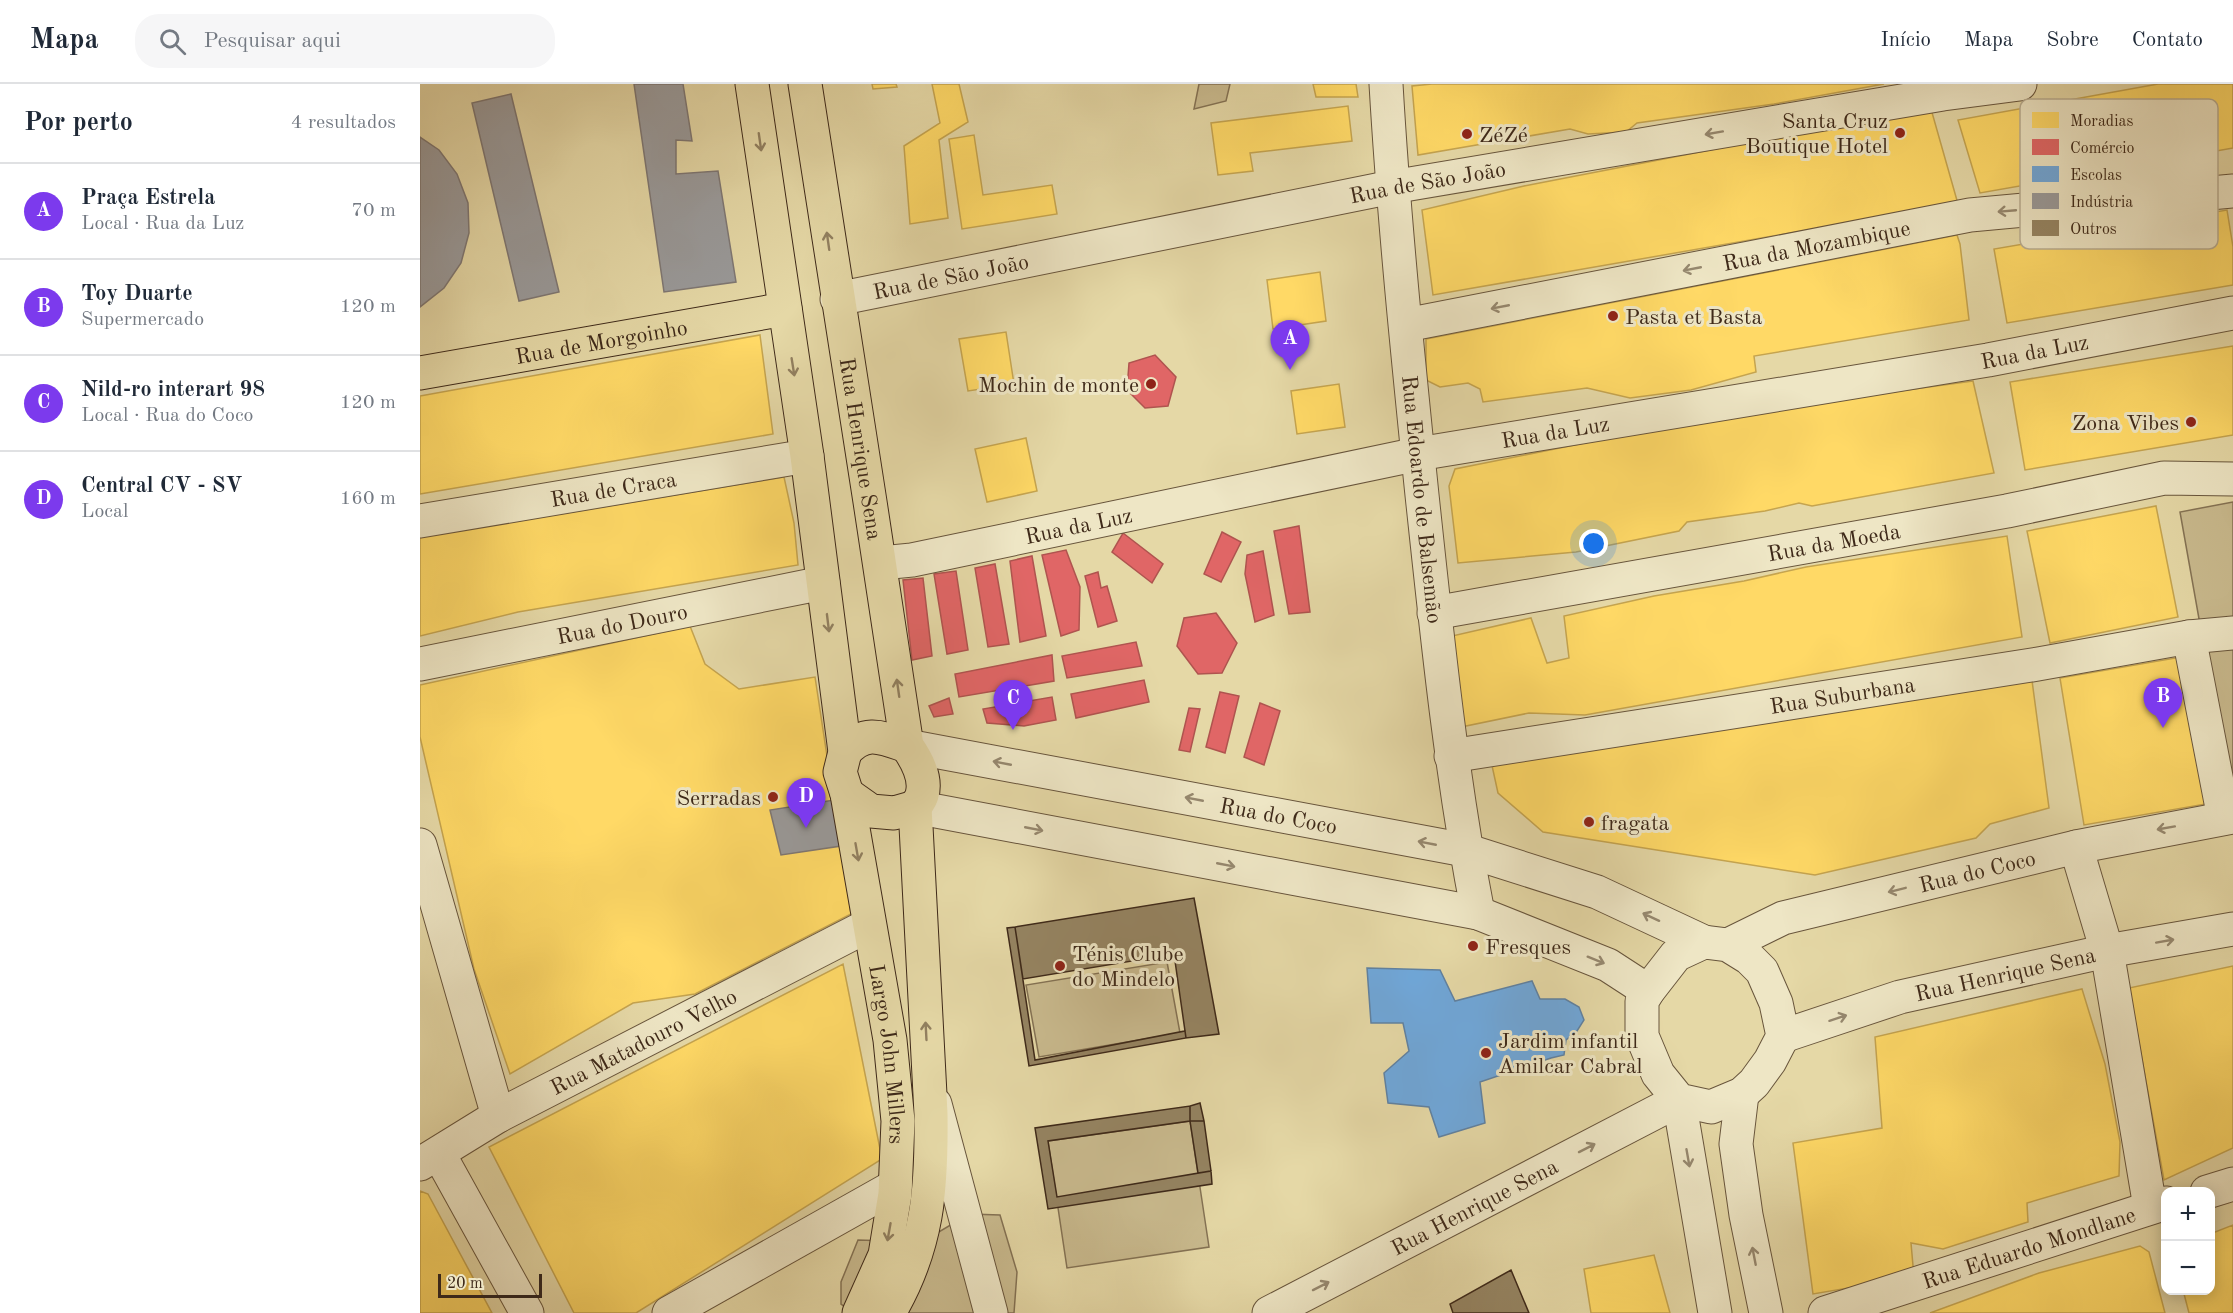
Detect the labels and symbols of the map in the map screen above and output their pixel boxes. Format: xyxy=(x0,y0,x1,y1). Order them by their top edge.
legend xyxy=(2020,99,2218,249)
place label: Santa Cruz Boutique Hotel xyxy=(1745,111,1888,158)
text: Moradias xyxy=(2070,114,2133,130)
place label: ZéZé xyxy=(1479,125,1528,147)
marker: Santa Cruz Boutique Hotel xyxy=(1893,126,1907,140)
marker: ZéZé xyxy=(1460,127,1474,141)
one-way arrow xyxy=(1705,128,1724,139)
one-way arrow xyxy=(755,131,766,151)
text: Comércio xyxy=(2070,141,2135,157)
street label: Rua de São João xyxy=(1348,159,1508,208)
text: Escolas xyxy=(2070,168,2122,184)
text: Indústria xyxy=(2070,195,2133,211)
one-way arrow xyxy=(1998,206,2018,217)
street label: Rua da Mozambique xyxy=(1721,218,1912,276)
text: Outros xyxy=(2070,222,2117,238)
one-way arrow xyxy=(823,231,834,251)
street label: Rua de São João xyxy=(871,252,1031,304)
one-way arrow xyxy=(1683,264,1702,275)
one-way arrow xyxy=(1491,302,1511,313)
place label: Pasta et Basta xyxy=(1625,307,1762,329)
marker: Pasta et Basta xyxy=(1606,309,1620,323)
street label: Rua de Morgoinho xyxy=(514,317,689,369)
pin: A xyxy=(1270,320,1310,370)
street label: Rua da Luz xyxy=(1979,332,2090,374)
street label: Rua Henrique Sena xyxy=(834,356,885,542)
one-way arrow xyxy=(788,357,799,377)
street label: Rua Edoardo de Balsemão xyxy=(1397,374,1445,625)
place label: Mochin de monte xyxy=(978,375,1139,397)
marker: Mochin de monte xyxy=(1144,377,1158,391)
place label: Zona Vibes xyxy=(2072,413,2179,435)
street label: Rua da Luz xyxy=(1500,414,1611,453)
marker: Zona Vibes xyxy=(2184,415,2198,429)
street label: Rua de Craca xyxy=(549,469,678,512)
street label: Rua da Luz xyxy=(1023,505,1134,549)
street label: Rua da Moeda xyxy=(1766,521,1903,566)
your location xyxy=(1579,529,1608,558)
street label: Rua do Douro xyxy=(555,601,690,649)
one-way arrow xyxy=(823,612,834,632)
street label: Rua Suburbana xyxy=(1768,674,1917,719)
one-way arrow xyxy=(893,678,904,698)
pin: B xyxy=(2144,678,2182,728)
pin: C xyxy=(994,680,1032,730)
one-way arrow xyxy=(993,758,1013,769)
pin: D xyxy=(786,778,826,828)
place label: Serradas xyxy=(676,788,761,810)
marker: Serradas xyxy=(766,790,780,804)
one-way arrow xyxy=(1185,793,1204,804)
street label: Rua do Coco xyxy=(1218,795,1339,839)
place label: fragata xyxy=(1601,813,1670,835)
marker: fragata xyxy=(1582,815,1596,829)
one-way arrow xyxy=(2157,823,2177,834)
one-way arrow xyxy=(1024,824,1043,835)
one-way arrow xyxy=(1418,837,1437,848)
one-way arrow xyxy=(852,841,863,861)
street label: Rua do Coco xyxy=(1917,848,2038,898)
one-way arrow xyxy=(1215,860,1235,871)
one-way arrow xyxy=(1888,885,1907,897)
one-way arrow xyxy=(1643,911,1661,922)
one-way arrow xyxy=(2155,935,2174,946)
place label: Fresques xyxy=(1485,937,1571,959)
marker: Fresques xyxy=(1466,939,1480,953)
place label: Ténis Clube do Mindelo xyxy=(1072,944,1184,991)
street label: Rua Henrique Sena xyxy=(1913,945,2098,1006)
one-way arrow xyxy=(1586,955,1605,966)
marker: Ténis Clube do Mindelo xyxy=(1053,959,1067,973)
street label: Largo John Millers xyxy=(864,963,907,1145)
street label: Rua Matadouro Velho xyxy=(547,986,741,1100)
one-way arrow xyxy=(1828,1011,1847,1022)
one-way arrow xyxy=(921,1022,932,1042)
place label: Jardim infantil Amilcar Cabral xyxy=(1498,1031,1643,1078)
marker: Jardim infantil Amilcar Cabral xyxy=(1479,1046,1493,1060)
one-way arrow xyxy=(1578,1142,1595,1154)
one-way arrow xyxy=(1683,1148,1694,1167)
street label: Rua Henrique Sena xyxy=(1388,1156,1562,1261)
street label: Rua Eduardo Mondlane xyxy=(1920,1204,2139,1294)
one-way arrow xyxy=(883,1222,894,1241)
one-way arrow xyxy=(1748,1246,1759,1266)
scale bar xyxy=(438,1271,542,1298)
one-way arrow xyxy=(1312,1280,1329,1292)

